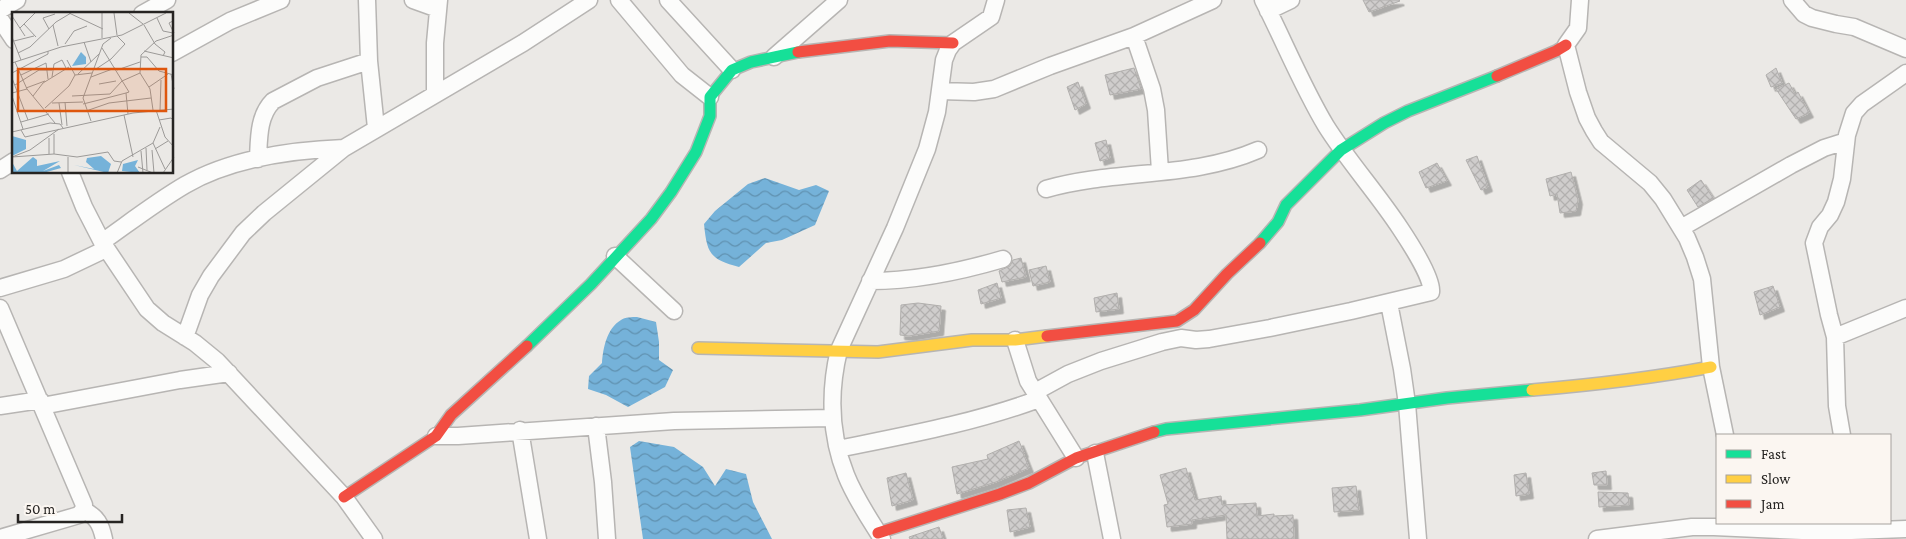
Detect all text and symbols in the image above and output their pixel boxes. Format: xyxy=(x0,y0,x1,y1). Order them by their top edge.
inset map xyxy=(12,12,174,174)
legend xyxy=(1716,434,1891,524)
text: Fast xyxy=(1761,446,1787,462)
text: Slow xyxy=(1761,471,1791,487)
scale bar xyxy=(18,492,121,524)
text: Jam xyxy=(1759,496,1784,513)
text: 50 m xyxy=(25,501,55,517)

